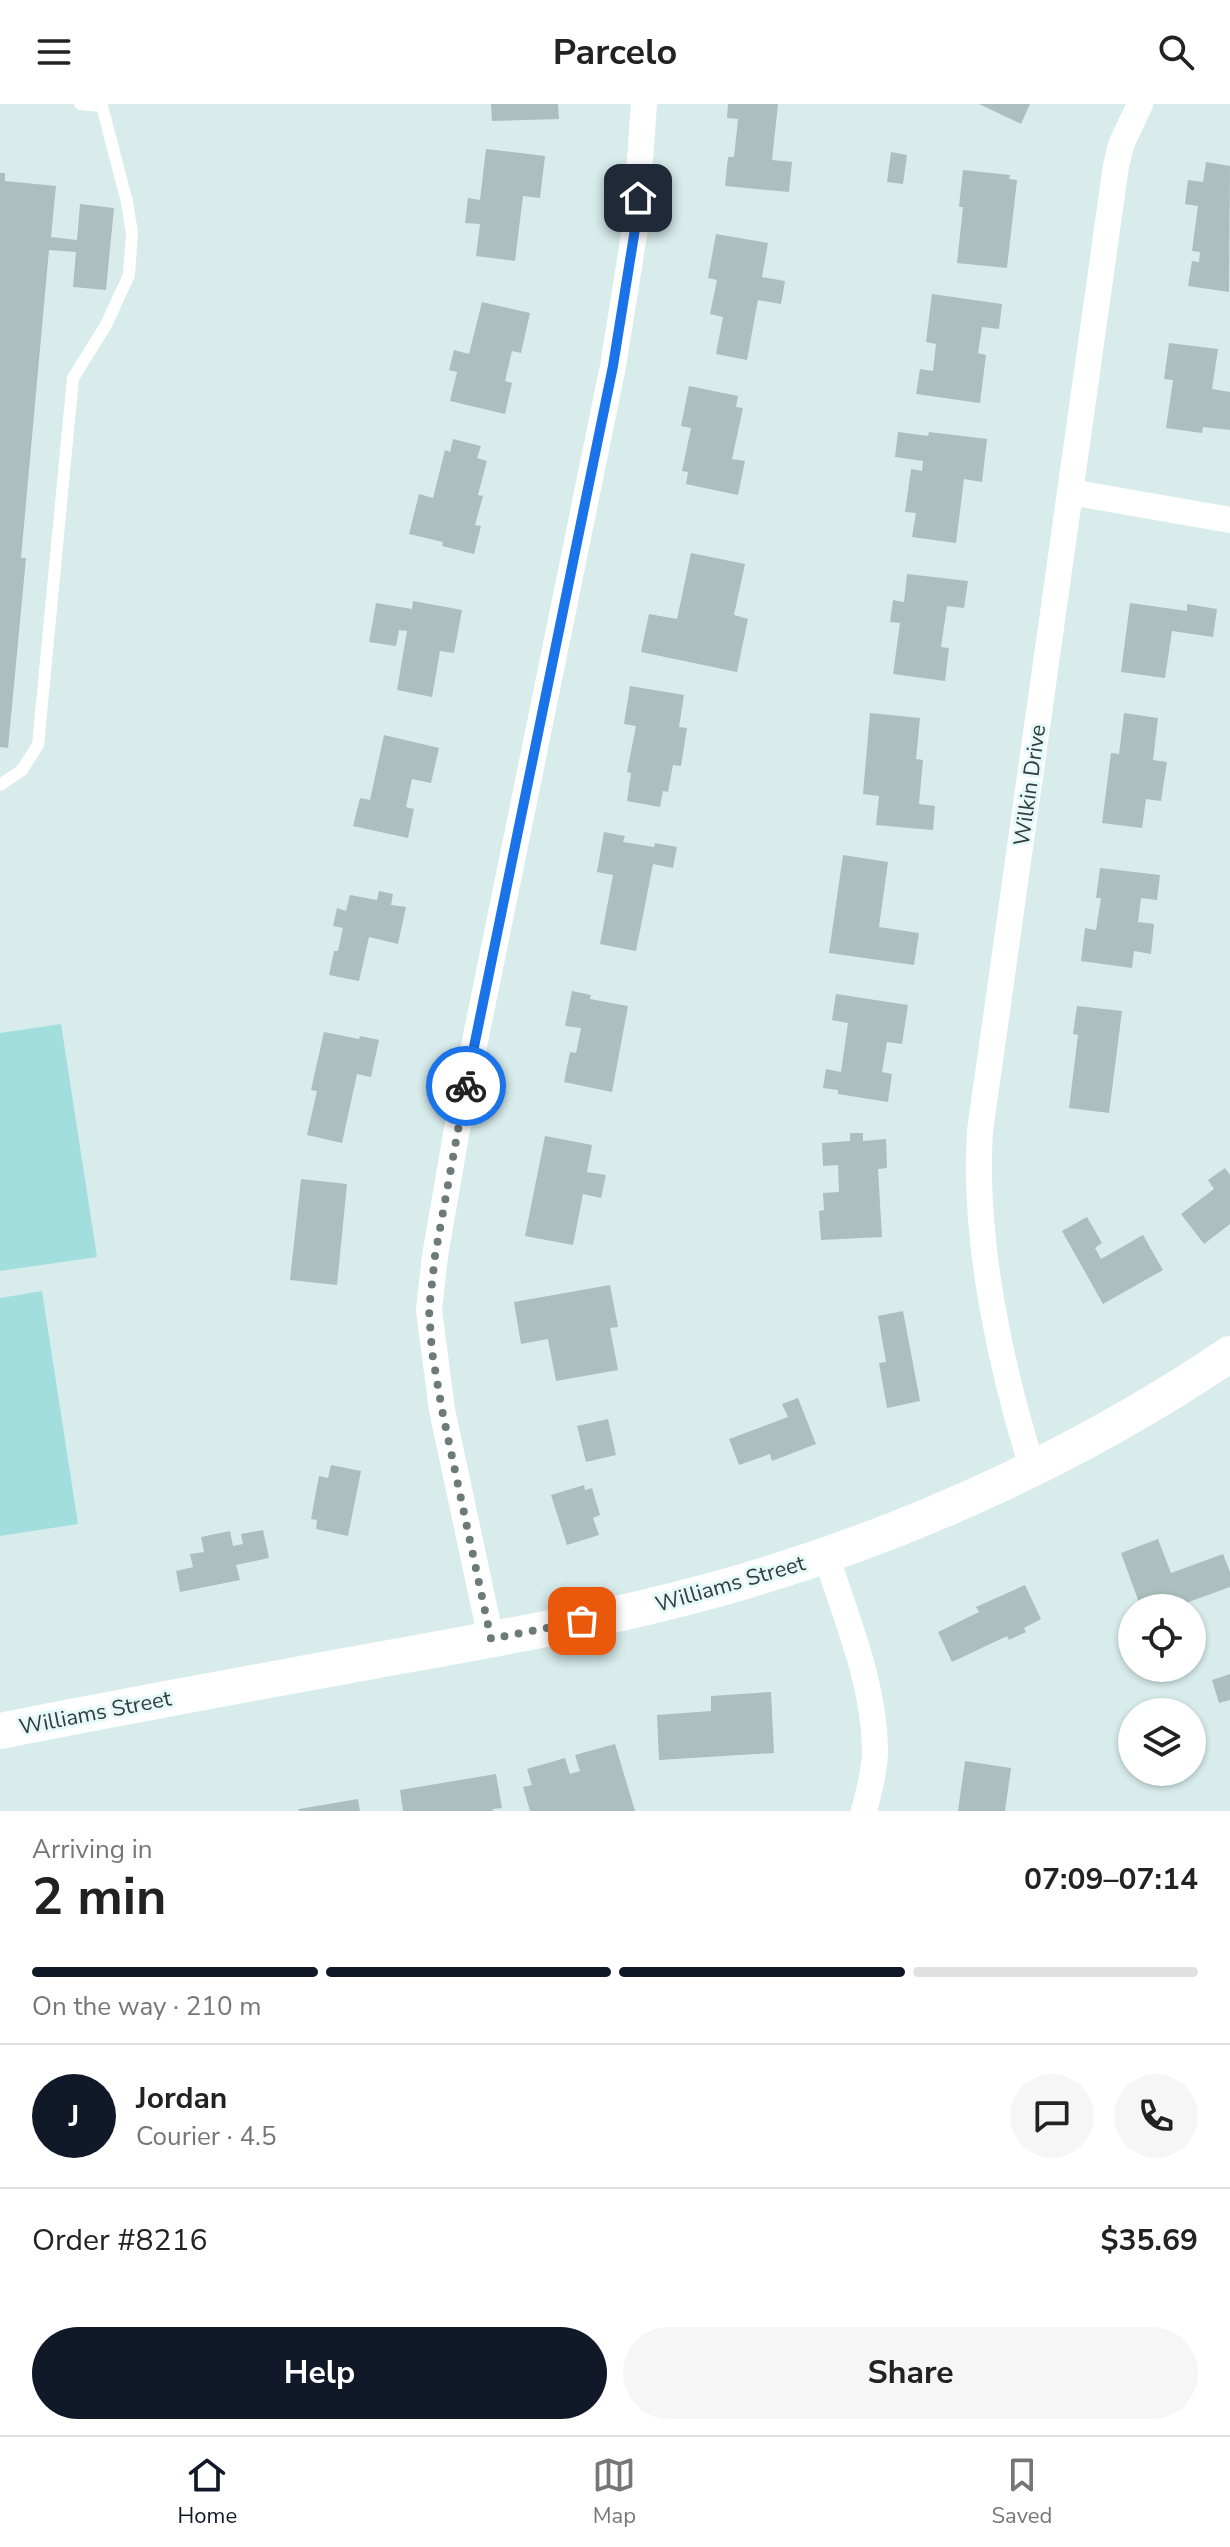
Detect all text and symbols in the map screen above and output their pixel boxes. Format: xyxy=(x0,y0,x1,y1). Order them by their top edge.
text: Parcelo xyxy=(553,28,677,77)
icon: menu xyxy=(32,30,76,74)
icon: search xyxy=(1154,30,1198,74)
pin xyxy=(604,164,672,232)
icon: home xyxy=(616,176,660,220)
street label: Wilkin Drive xyxy=(1007,723,1053,848)
courier xyxy=(426,1046,506,1126)
icon: bike xyxy=(444,1064,488,1108)
street label: Williams Street xyxy=(652,1548,809,1620)
pin xyxy=(548,1587,616,1655)
map controls xyxy=(1118,1594,1206,1786)
button: locate xyxy=(1118,1594,1206,1682)
icon: bag xyxy=(560,1599,604,1643)
street label: Williams Street xyxy=(17,1683,174,1742)
button: layers xyxy=(1118,1698,1206,1786)
text: Arriving in xyxy=(32,1832,153,1867)
text: 07:09–07:14 xyxy=(1024,1859,1198,1900)
text: 2 min xyxy=(32,1861,167,1932)
text: On the way · 210 m xyxy=(32,1989,261,2024)
button: chat xyxy=(1010,2074,1094,2158)
button: phone xyxy=(1114,2074,1198,2158)
text: Jordan xyxy=(136,2078,227,2119)
text: J xyxy=(69,2096,79,2137)
text: Courier · 4.5 xyxy=(136,2119,277,2154)
text: Order #8216 xyxy=(32,2220,207,2261)
text: $35.69 xyxy=(1101,2220,1198,2261)
button: Help xyxy=(32,2327,607,2419)
button: Share xyxy=(623,2327,1198,2419)
tab: Home xyxy=(178,2453,237,2531)
tab: Map xyxy=(592,2453,636,2531)
tab: Saved xyxy=(992,2453,1052,2531)

